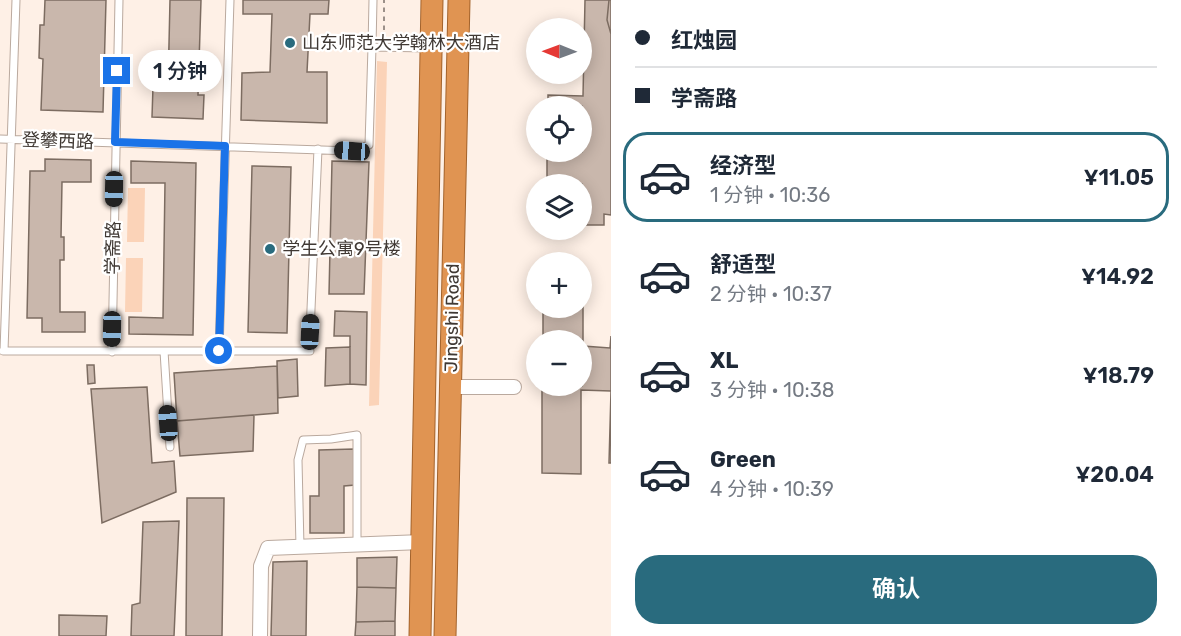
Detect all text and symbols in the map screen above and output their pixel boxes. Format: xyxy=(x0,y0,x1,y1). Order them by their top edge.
north arrow xyxy=(526,18,592,84)
map controls xyxy=(526,18,592,396)
text: 红烛园 xyxy=(671,27,737,54)
place label: 山东师范大学翰林大酒店 xyxy=(302,32,500,54)
marker: 山东师范大学翰林大酒店 xyxy=(283,36,297,50)
callout: 1 分钟 xyxy=(138,50,222,92)
route end xyxy=(103,57,130,84)
text: 1 分钟 xyxy=(153,59,207,83)
text: 学斋路 xyxy=(671,85,737,112)
button: locate xyxy=(526,96,592,162)
street label: 登攀西路 xyxy=(22,129,94,153)
car xyxy=(333,141,371,161)
icon: car xyxy=(638,150,692,204)
text: 经济型 xyxy=(710,152,776,179)
text: ¥11.05 xyxy=(1084,164,1154,191)
car xyxy=(105,171,123,207)
button: layers xyxy=(526,174,592,240)
text: 1 分钟 · 10:36 xyxy=(710,183,830,207)
street label: 学斋路 xyxy=(102,221,124,275)
place label: 学生公寓9号楼 xyxy=(282,238,401,260)
marker: 学生公寓9号楼 xyxy=(263,242,277,256)
icon: car xyxy=(638,249,692,303)
text: 舒适型 xyxy=(710,251,776,278)
button: + xyxy=(526,252,592,318)
street label: Jingshi Road xyxy=(440,263,464,373)
text: ¥14.92 xyxy=(1081,263,1154,290)
text: 2 分钟 · 10:37 xyxy=(710,282,832,306)
car xyxy=(103,311,121,347)
car xyxy=(300,314,320,350)
button: − xyxy=(526,330,592,396)
route start xyxy=(205,337,232,364)
text: XL xyxy=(710,347,738,374)
icon: car xyxy=(638,348,692,402)
text: ¥18.79 xyxy=(1083,362,1154,389)
text: 3 分钟 · 10:38 xyxy=(710,378,834,402)
car xyxy=(158,404,178,442)
text: Green xyxy=(710,446,776,473)
icon: car xyxy=(638,447,692,501)
text: ¥20.04 xyxy=(1076,461,1154,488)
text: 4 分钟 · 10:39 xyxy=(710,477,834,501)
button: 确认 xyxy=(635,555,1157,624)

